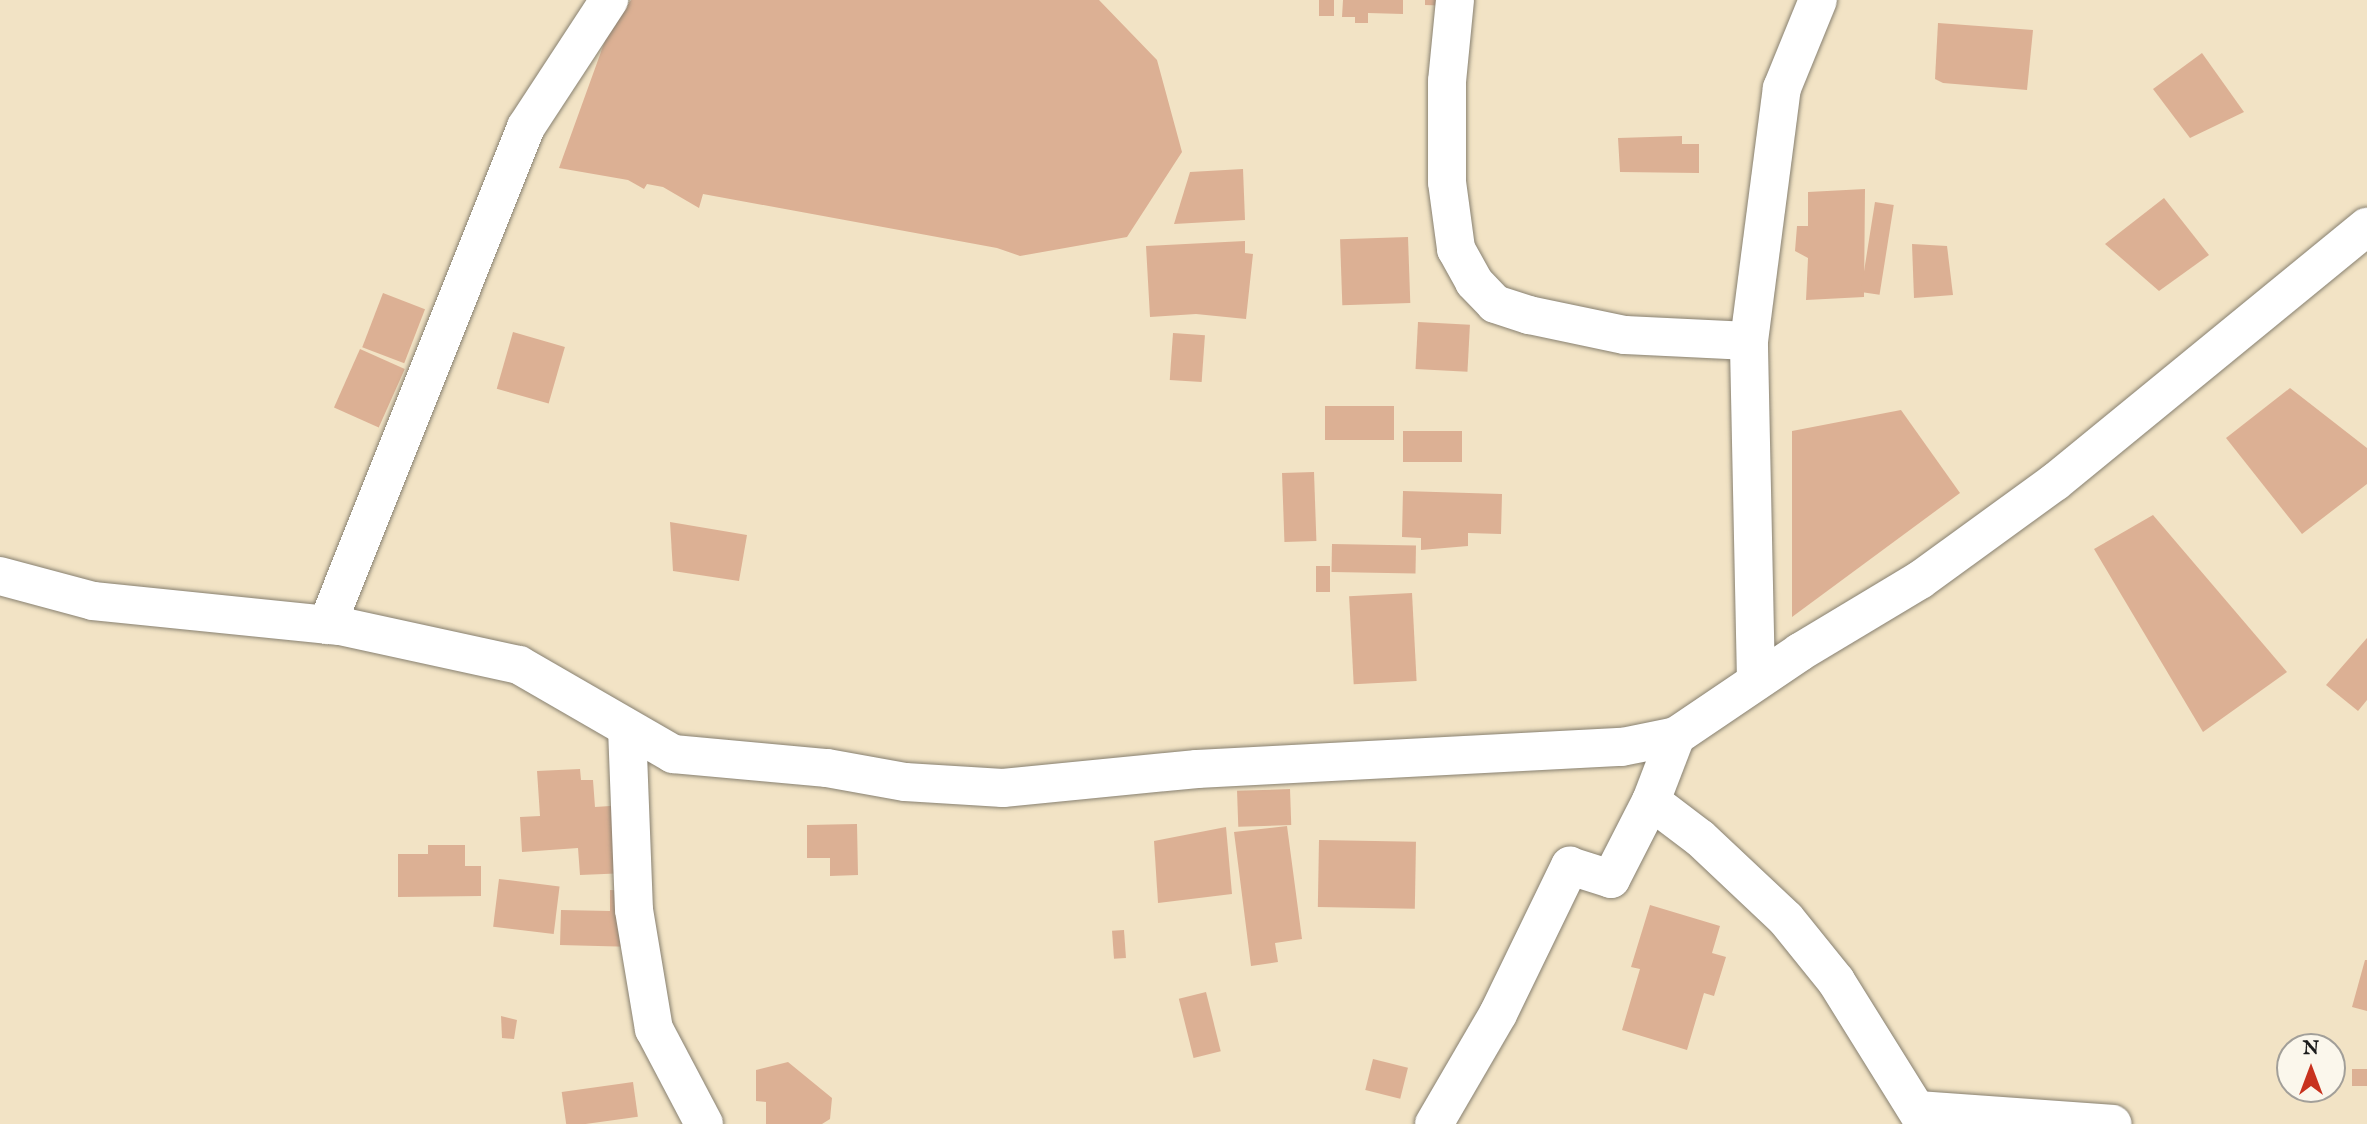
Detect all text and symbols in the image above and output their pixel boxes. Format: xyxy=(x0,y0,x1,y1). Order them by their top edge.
north arrow xyxy=(2276,1033,2346,1103)
text: N xyxy=(2303,1037,2319,1061)

